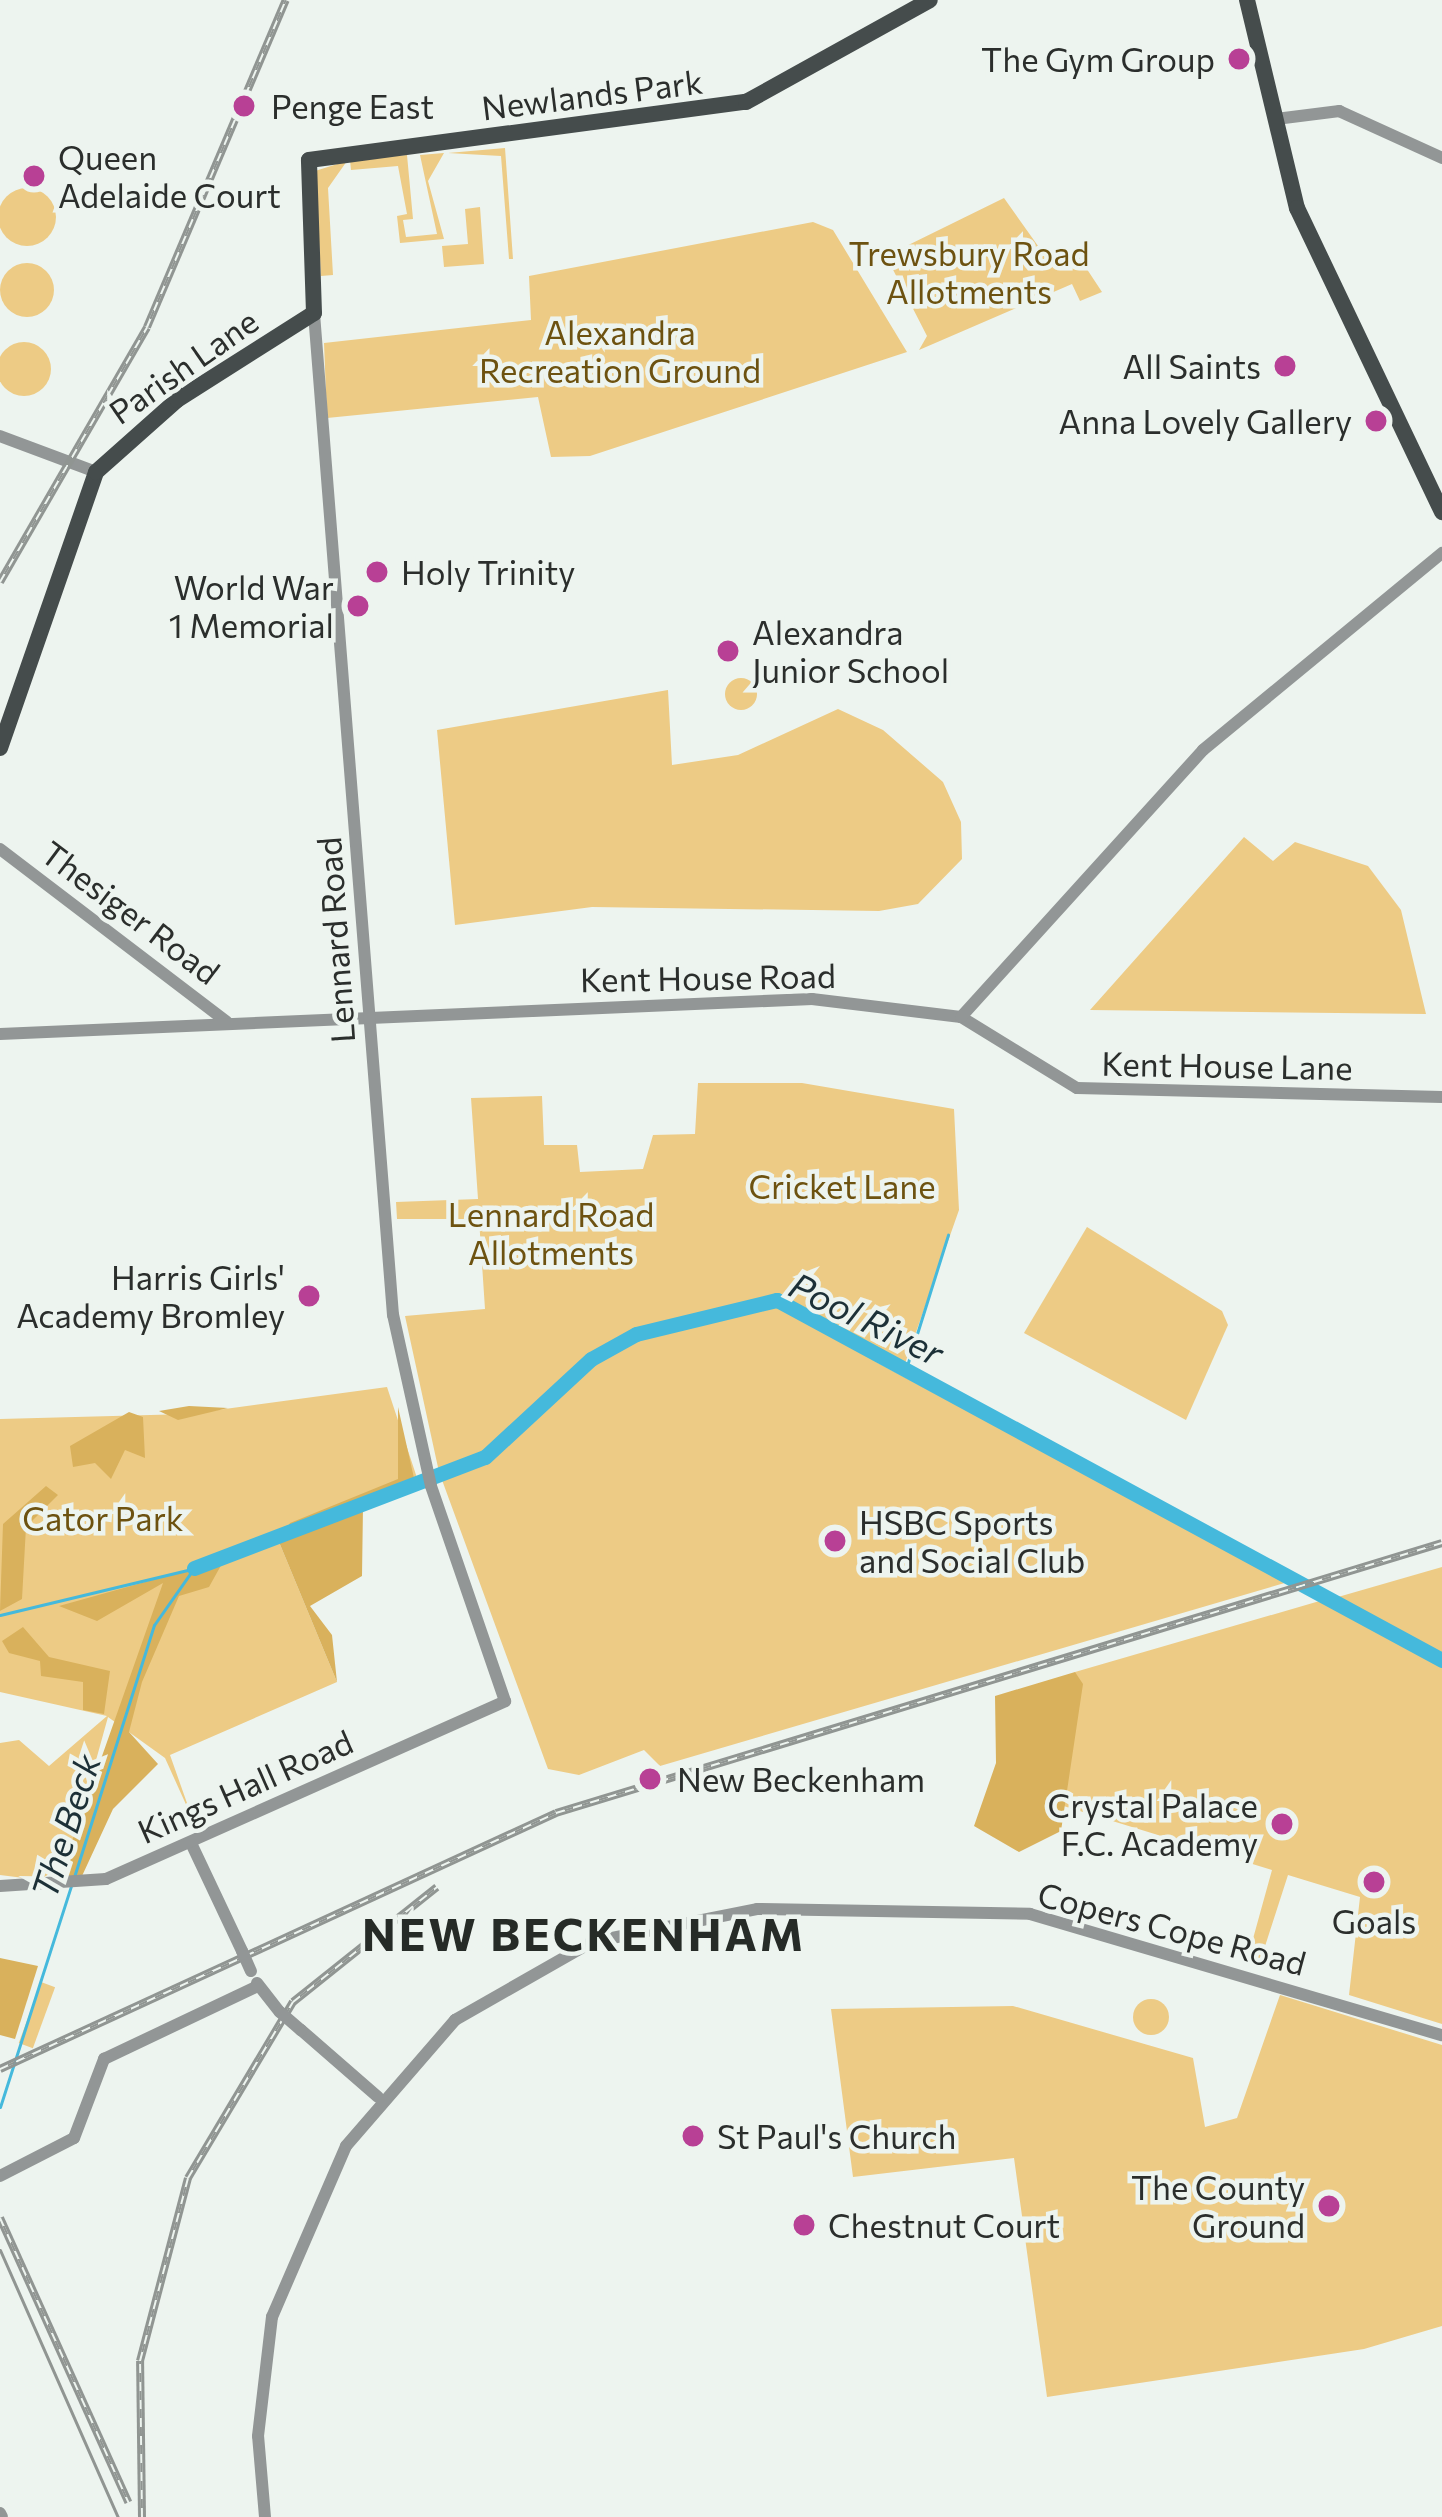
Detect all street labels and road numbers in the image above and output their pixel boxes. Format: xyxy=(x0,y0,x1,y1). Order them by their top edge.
street label: Newlands Park xyxy=(479,61,705,127)
street label: Parish Lane xyxy=(101,300,265,432)
street label: Thesiger Road xyxy=(34,832,228,992)
street label: Lennard Road xyxy=(308,836,362,1044)
street label: Kent House Road xyxy=(580,955,836,999)
street label: Kent House Lane xyxy=(1101,1043,1353,1087)
street label: Kings Hall Road xyxy=(131,1721,359,1851)
street label: Copers Cope Road xyxy=(1034,1873,1310,1983)

